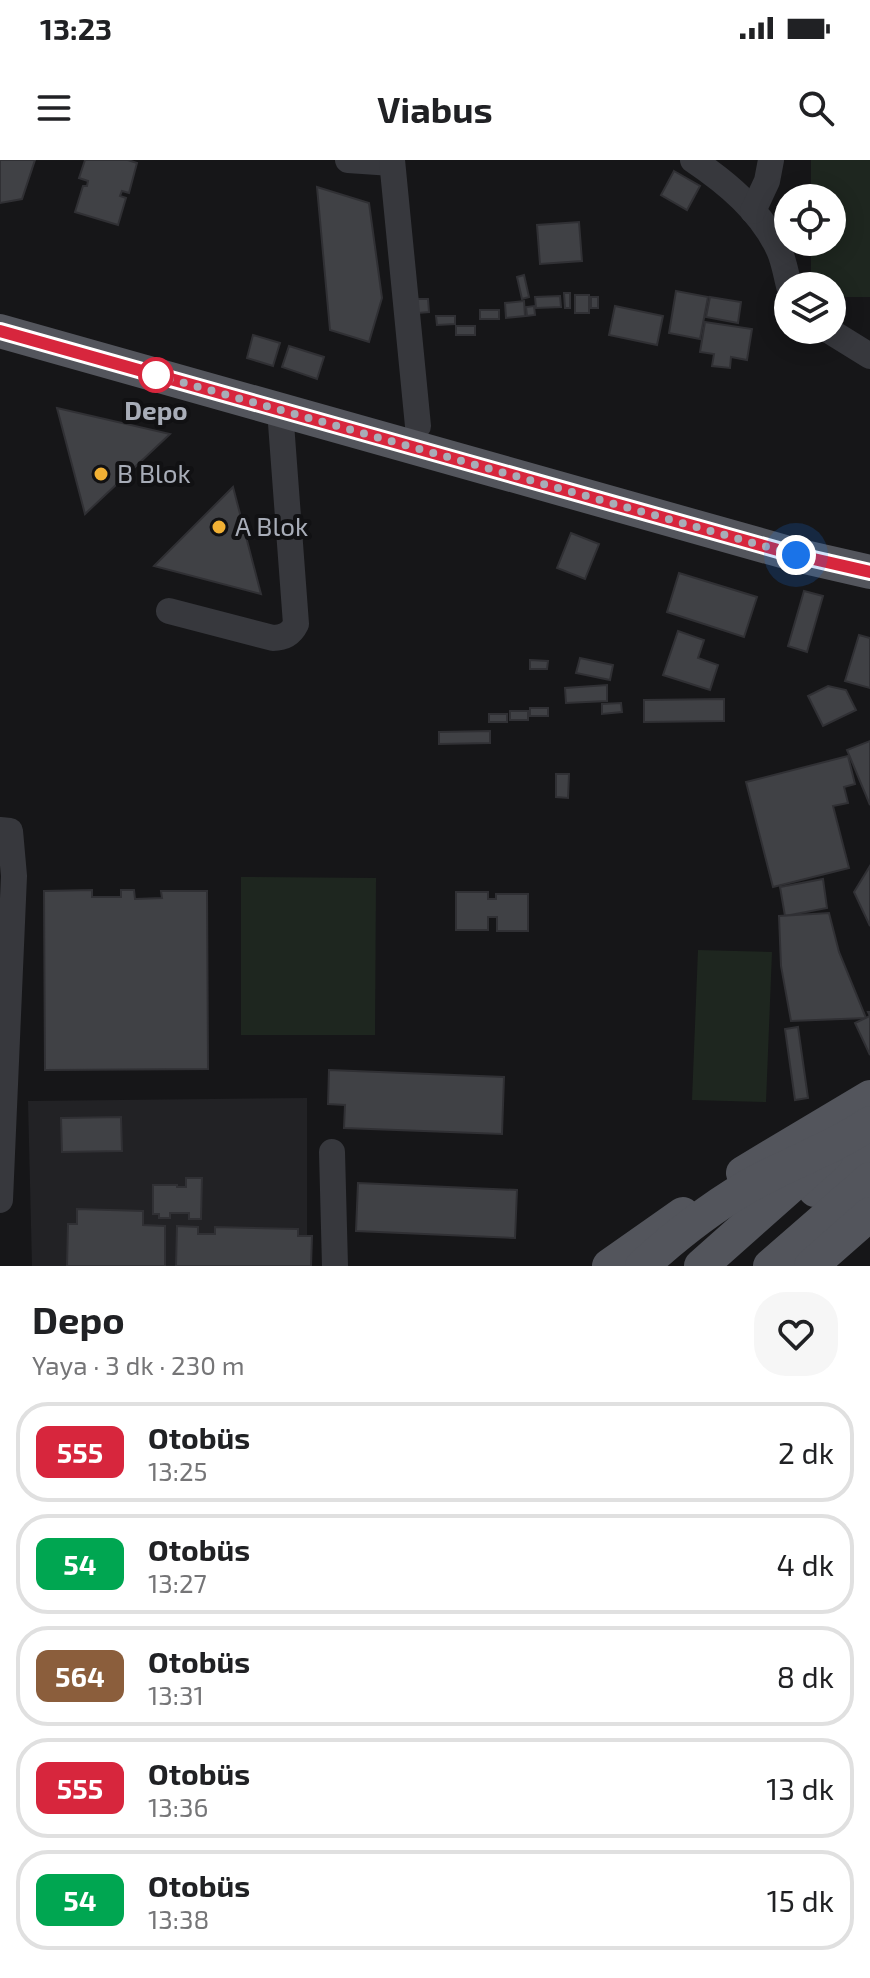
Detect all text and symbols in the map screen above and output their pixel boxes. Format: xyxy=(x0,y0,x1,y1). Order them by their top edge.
text: 13:23 xyxy=(40,10,112,46)
icon: menu xyxy=(32,86,76,130)
icon: search xyxy=(794,86,838,130)
text: Viabus xyxy=(377,87,493,130)
map controls xyxy=(774,184,846,344)
button: locate xyxy=(774,184,846,256)
button: layers xyxy=(774,272,846,344)
marker: Depo xyxy=(139,358,173,392)
place label: Depo xyxy=(124,394,188,425)
place label: B Blok xyxy=(117,457,191,488)
marker: B Blok xyxy=(92,465,110,483)
place label: A Blok xyxy=(235,510,308,541)
marker: A Blok xyxy=(210,518,228,536)
your location xyxy=(776,535,816,575)
button: heart xyxy=(754,1292,838,1376)
text: Depo xyxy=(32,1296,125,1342)
text: Yaya · 3 dk · 230 m xyxy=(32,1349,244,1380)
text: Otobüs xyxy=(148,1419,250,1455)
text: 2 dk xyxy=(778,1434,834,1470)
text: 555 xyxy=(57,1435,103,1469)
text: 13:25 xyxy=(148,1455,208,1486)
text: Otobüs xyxy=(148,1531,250,1567)
text: 4 dk xyxy=(776,1546,834,1582)
text: 54 xyxy=(63,1547,97,1581)
text: 13:27 xyxy=(148,1567,207,1598)
text: Otobüs xyxy=(148,1643,250,1679)
text: 8 dk xyxy=(777,1658,834,1694)
text: 564 xyxy=(55,1659,105,1693)
text: 13:31 xyxy=(148,1679,204,1710)
text: Otobüs xyxy=(148,1755,250,1791)
text: 13 dk xyxy=(766,1770,834,1806)
text: 555 xyxy=(57,1771,103,1805)
text: 13:36 xyxy=(148,1791,208,1822)
text: Otobüs xyxy=(148,1867,250,1903)
text: 15 dk xyxy=(767,1882,834,1918)
text: 54 xyxy=(63,1883,97,1917)
text: 13:38 xyxy=(148,1903,209,1934)

